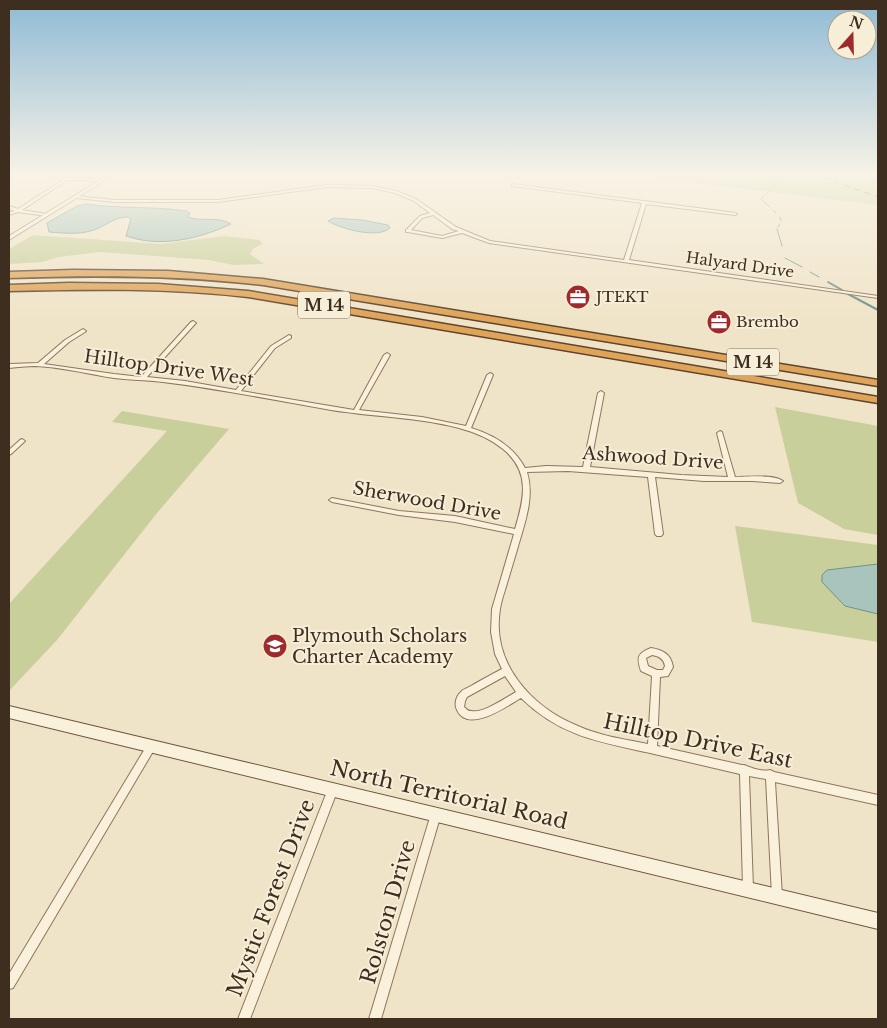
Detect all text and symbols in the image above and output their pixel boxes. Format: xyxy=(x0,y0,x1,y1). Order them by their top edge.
north arrow xyxy=(827,10,877,60)
text: N xyxy=(847,12,866,33)
street label: Halyard Drive xyxy=(685,248,795,281)
office icon: JTEKT xyxy=(565,284,591,310)
place label: JTEKT xyxy=(594,287,649,306)
road number: M 14 xyxy=(298,292,350,318)
office icon: Brembo xyxy=(706,309,732,335)
place label: Brembo xyxy=(736,312,799,331)
street label: Hilltop Drive West xyxy=(83,345,256,391)
road number: M 14 xyxy=(727,348,779,376)
street label: Ashwood Drive xyxy=(581,442,724,474)
street label: Sherwood Drive xyxy=(351,477,503,525)
place label: Plymouth Scholars Charter Academy xyxy=(292,625,467,668)
school or university icon: Plymouth Scholars Charter Academy xyxy=(262,633,288,659)
street label: Hilltop Drive East xyxy=(601,708,795,774)
street label: North Territorial Road xyxy=(328,755,570,835)
street label: Mystic Forest Drive xyxy=(221,796,321,1000)
street label: Rolston Drive xyxy=(355,837,421,987)

